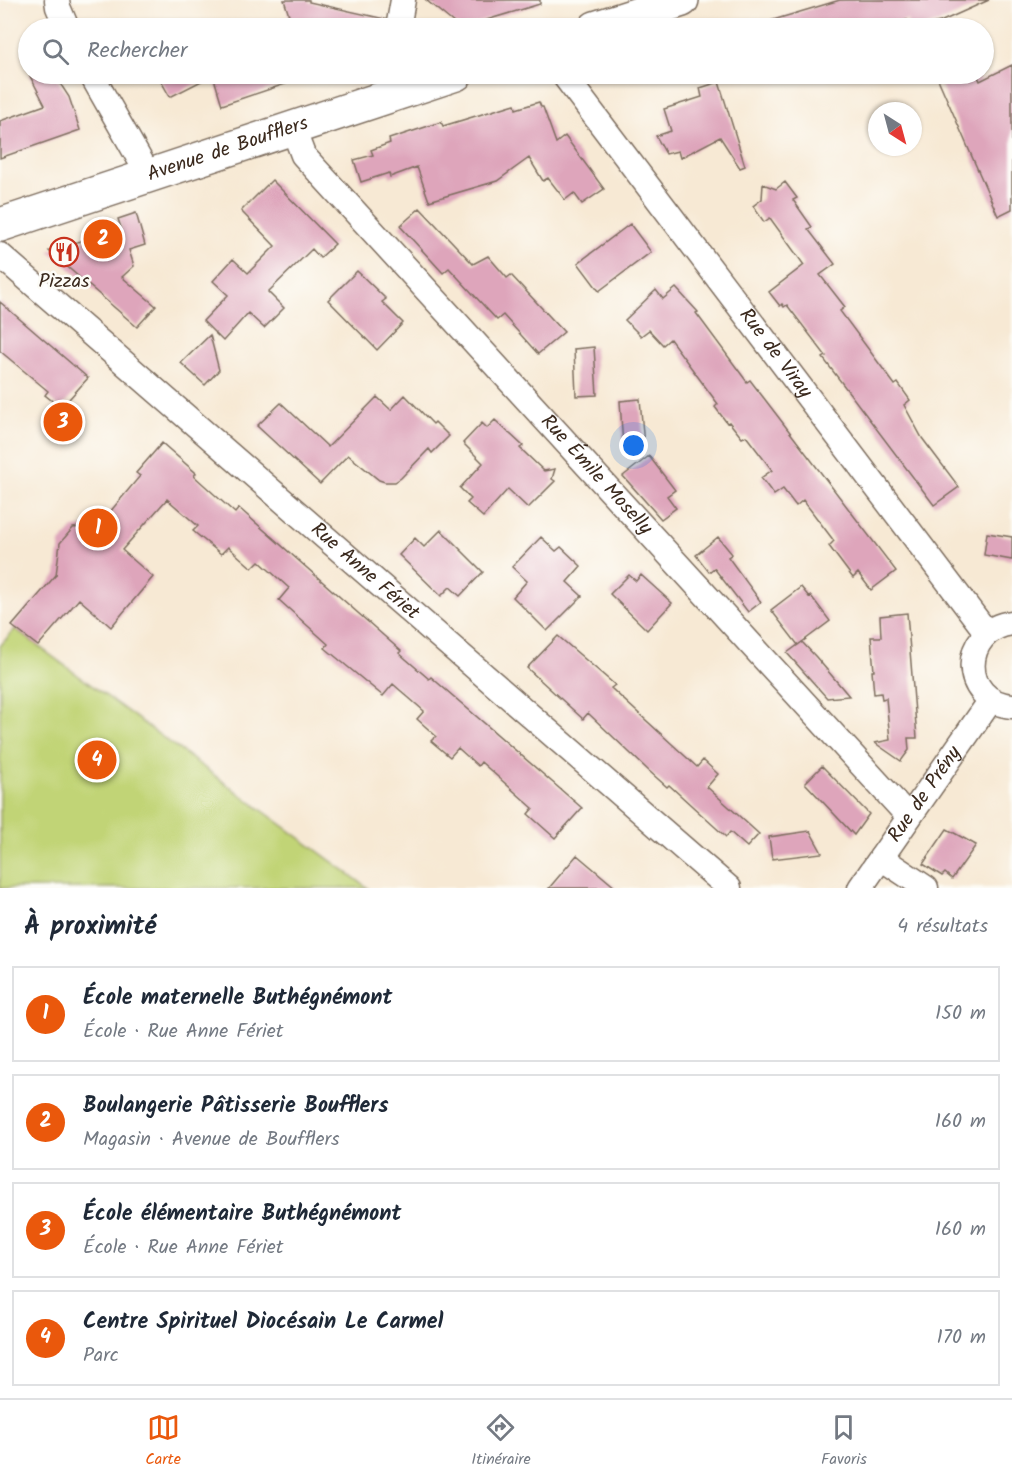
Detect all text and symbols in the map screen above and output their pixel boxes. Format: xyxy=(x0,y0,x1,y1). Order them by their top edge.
search box xyxy=(18,18,994,84)
text: Rechercher xyxy=(87,34,187,69)
icon: search xyxy=(39,35,72,68)
north arrow xyxy=(868,102,922,156)
street label: Avenue de Boufflers xyxy=(143,108,313,191)
pin: 2 xyxy=(84,216,122,262)
restaurant icon: Pizzas xyxy=(48,236,80,268)
place label: Pizzas xyxy=(38,266,90,298)
street label: Rue de Viray xyxy=(730,302,820,406)
pin: 3 xyxy=(44,400,82,444)
street label: Rue Émile Moselly xyxy=(532,407,660,543)
your location xyxy=(619,431,648,460)
pin: 1 xyxy=(78,506,118,550)
street label: Rue Anne Fériet xyxy=(303,515,427,629)
pin: 4 xyxy=(78,738,116,783)
street label: Rue de Prény xyxy=(880,739,971,849)
text: À proximité xyxy=(24,906,156,948)
text: 4 résultats xyxy=(897,911,988,943)
text: École maternelle Buthégnémont xyxy=(83,981,392,1016)
text: 1 xyxy=(42,998,49,1030)
text: 150 m xyxy=(935,998,986,1030)
text: École · Rue Anne Fériet xyxy=(83,1016,284,1048)
text: Boulangerie Pâtisserie Boufflers xyxy=(83,1089,389,1124)
text: 2 xyxy=(40,1106,51,1138)
text: 160 m xyxy=(935,1106,986,1138)
text: Magasin · Avenue de Boufflers xyxy=(83,1124,340,1156)
text: École élémentaire Buthégnémont xyxy=(83,1197,401,1232)
text: 3 xyxy=(40,1214,51,1246)
text: 160 m xyxy=(935,1214,986,1246)
text: École · Rue Anne Fériet xyxy=(83,1232,284,1264)
text: Centre Spirituel Diocésain Le Carmel xyxy=(83,1305,443,1340)
text: 4 xyxy=(40,1322,51,1354)
text: 170 m xyxy=(937,1322,986,1354)
text: Parc xyxy=(83,1340,119,1372)
tab: Carte xyxy=(145,1411,181,1472)
tab: Itinéraire xyxy=(471,1411,531,1472)
tab: Favoris xyxy=(821,1411,867,1472)

